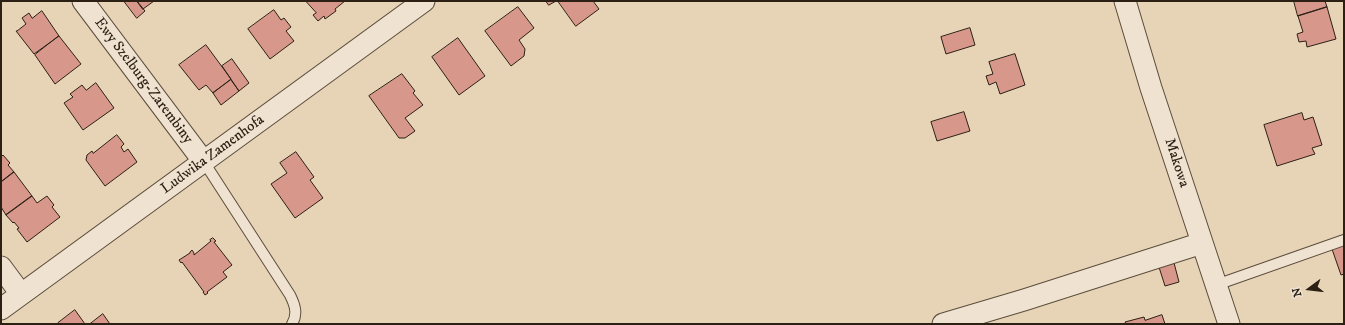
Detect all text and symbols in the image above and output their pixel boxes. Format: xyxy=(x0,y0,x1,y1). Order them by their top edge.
street label: Ewy Szelburg-Zarembiny xyxy=(90,14,196,148)
street label: Ludwika Zamenhofa xyxy=(158,111,268,199)
street label: Makowa xyxy=(1160,136,1192,190)
north arrow xyxy=(1289,269,1329,309)
text: N xyxy=(1289,286,1305,298)

